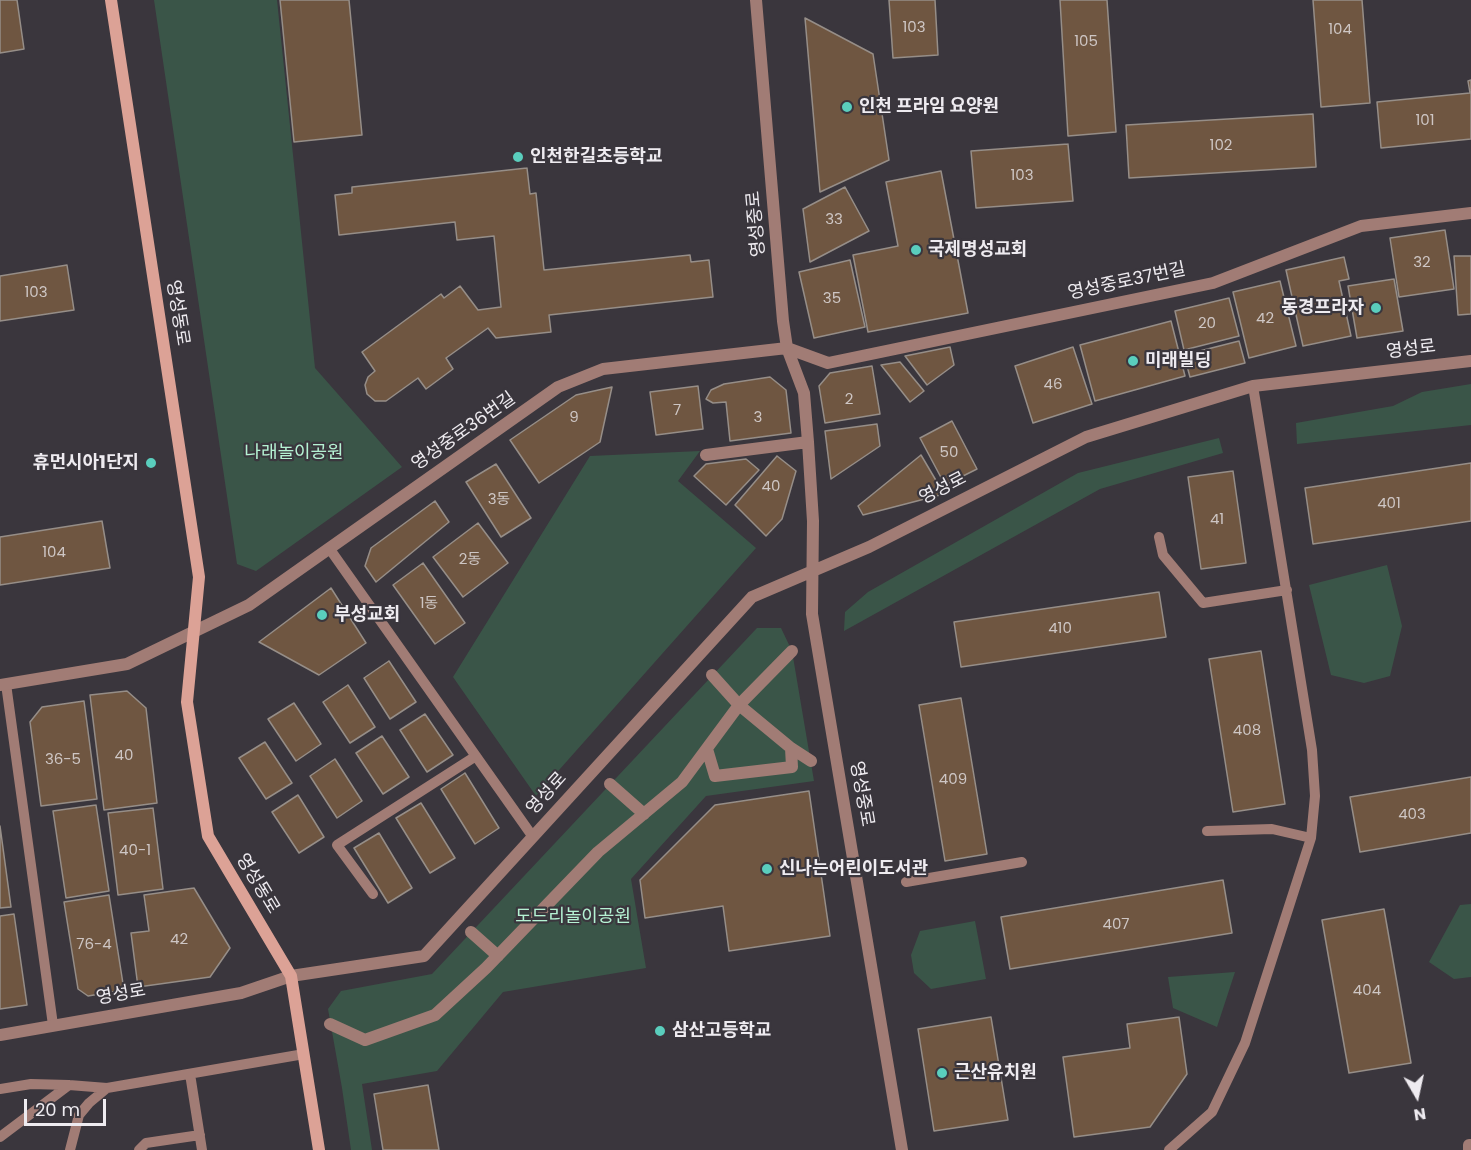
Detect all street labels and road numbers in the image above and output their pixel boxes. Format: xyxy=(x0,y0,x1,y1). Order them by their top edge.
street label: 영성중로 xyxy=(743,190,771,258)
street label: 영성중로37번길 xyxy=(1066,259,1188,305)
street label: 영성동로 xyxy=(161,279,193,347)
street label: 영성로 xyxy=(1385,336,1437,364)
street label: 영성중로36번길 xyxy=(408,388,520,476)
street label: 영성로 xyxy=(916,468,970,510)
street label: 영성중로 xyxy=(845,760,877,828)
street label: 영성로 xyxy=(522,768,572,820)
street label: 영성동로 xyxy=(231,850,283,918)
street label: 영성로 xyxy=(95,980,147,1010)

